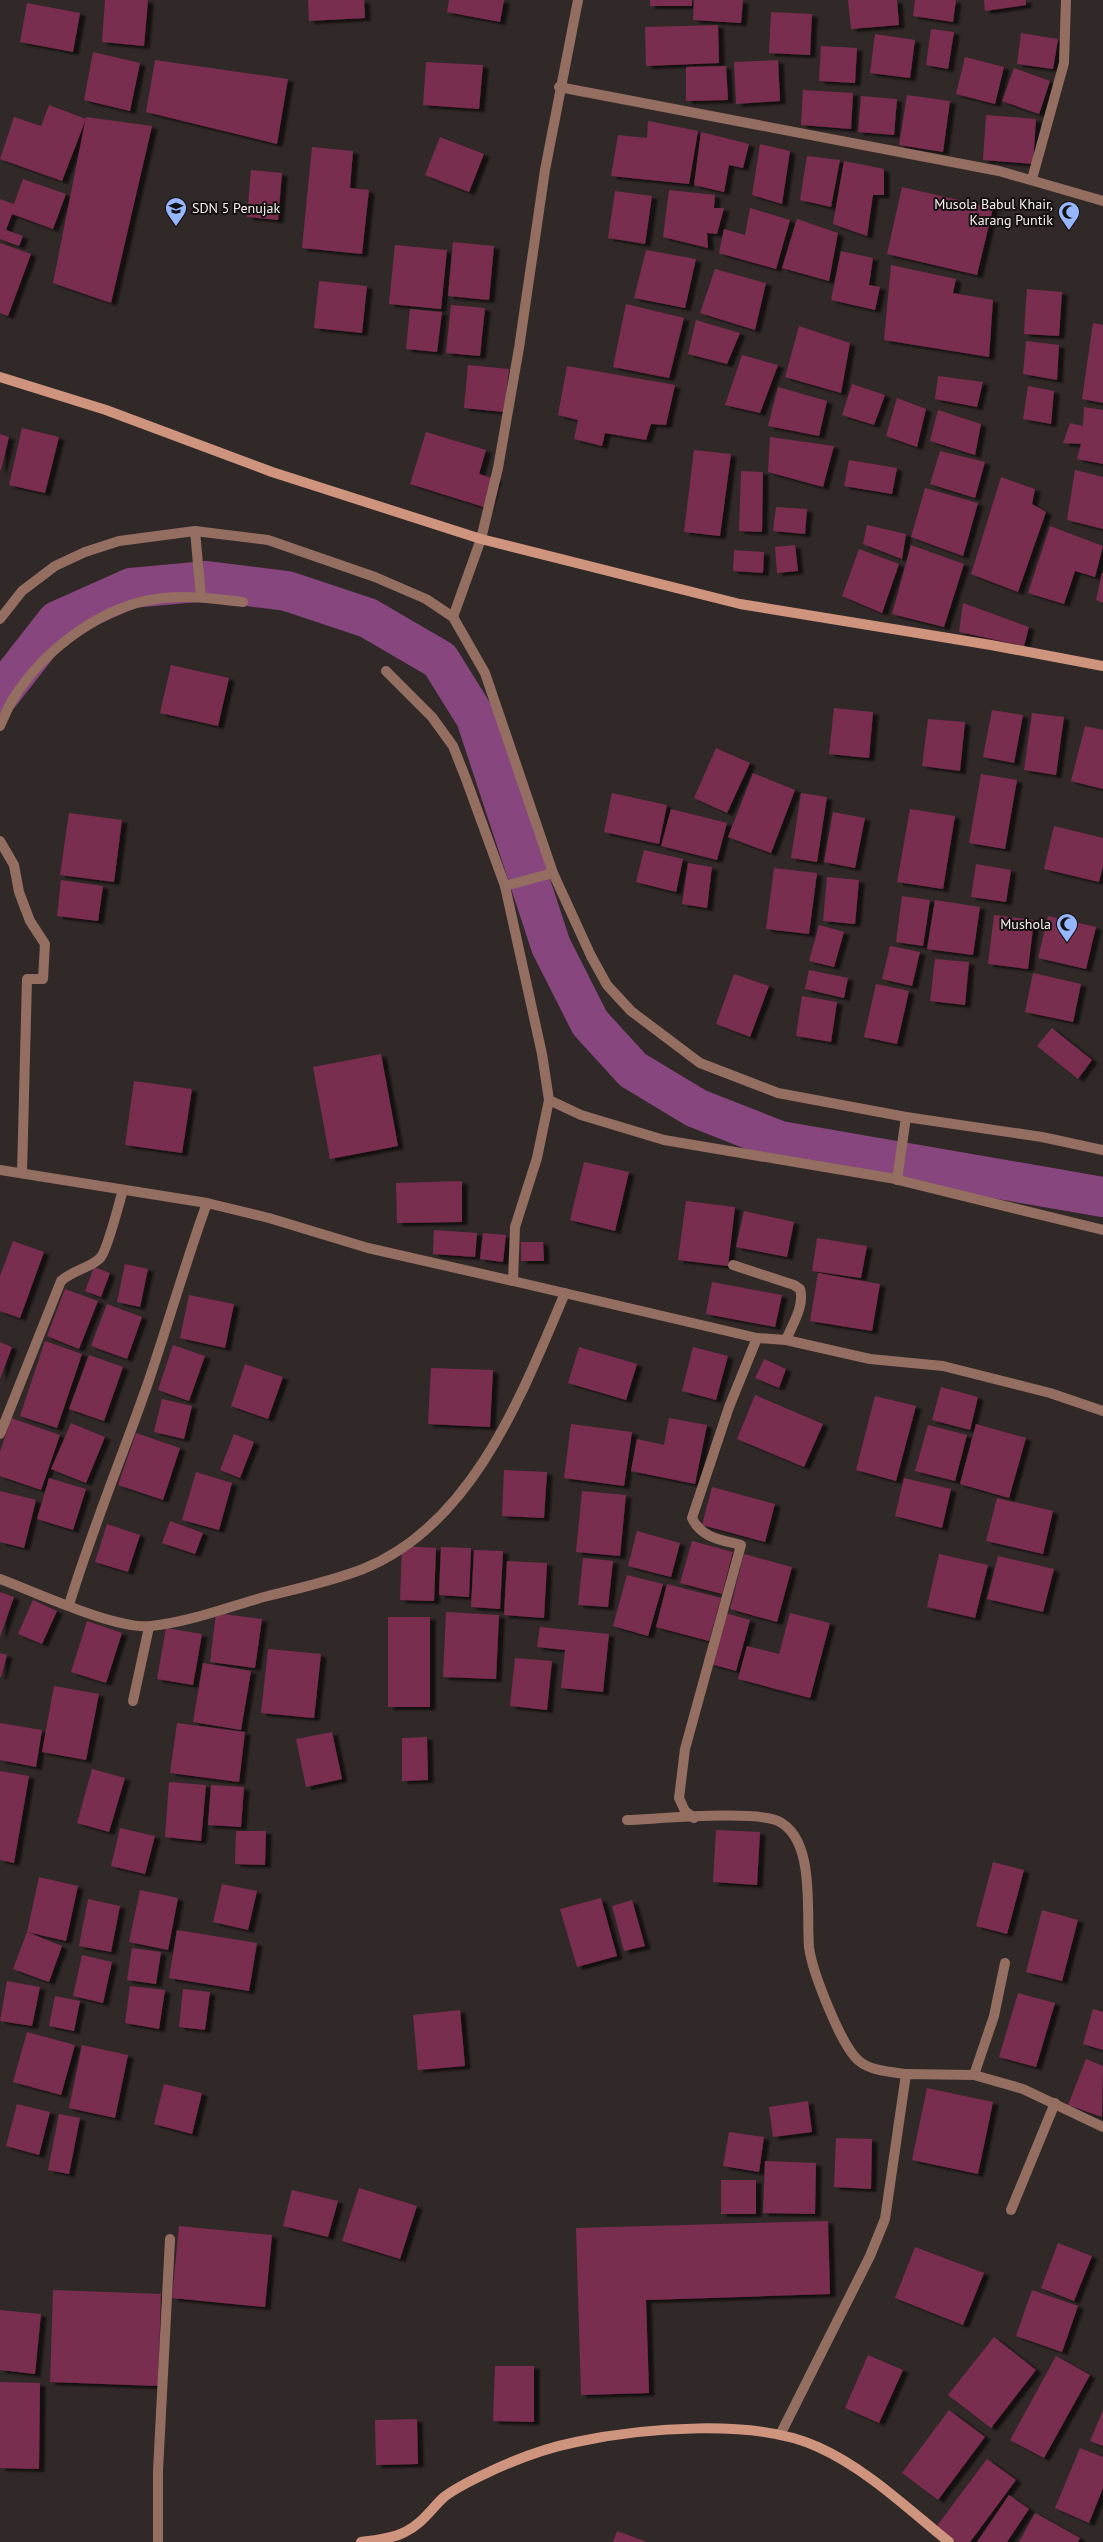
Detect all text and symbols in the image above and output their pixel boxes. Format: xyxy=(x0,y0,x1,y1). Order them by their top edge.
place label: Musola Babul Khair, Karang Puntik xyxy=(934,195,1053,229)
school or university icon: SDN 5 Penujak xyxy=(164,196,188,227)
place label: SDN 5 Penujak xyxy=(192,199,280,217)
mosque icon: Musola Babul Khair, Karang Puntik xyxy=(1057,200,1081,231)
mosque icon: Mushola xyxy=(1055,912,1079,943)
place label: Mushola xyxy=(1000,915,1051,933)

